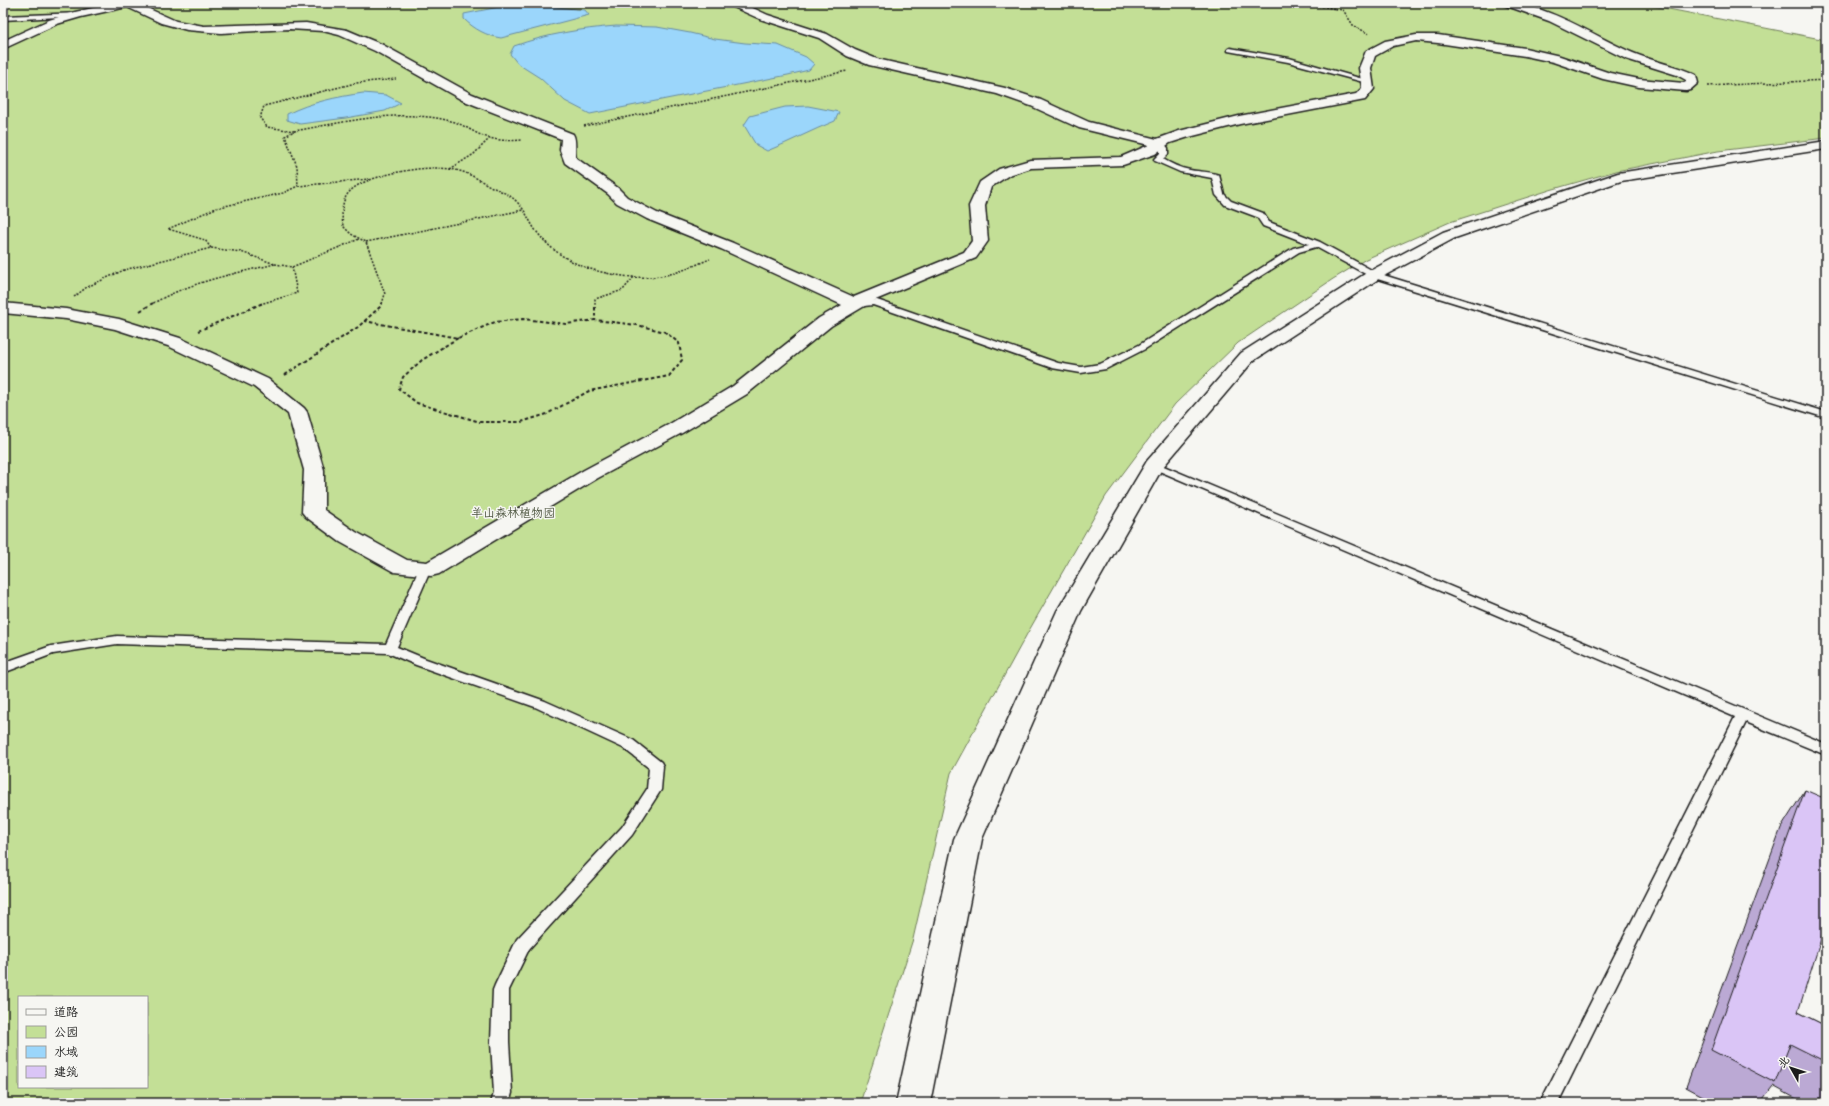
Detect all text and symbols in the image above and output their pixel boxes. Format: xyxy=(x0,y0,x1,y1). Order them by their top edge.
park label: 羊山森林植物园 xyxy=(471,506,555,521)
legend xyxy=(18,996,148,1088)
text: 道路 xyxy=(54,1005,78,1020)
text: 公园 xyxy=(54,1025,78,1040)
text: 水域 xyxy=(54,1045,78,1060)
north arrow xyxy=(1771,1048,1811,1088)
text: 北 xyxy=(1775,1054,1792,1070)
text: 建筑 xyxy=(54,1065,78,1080)

